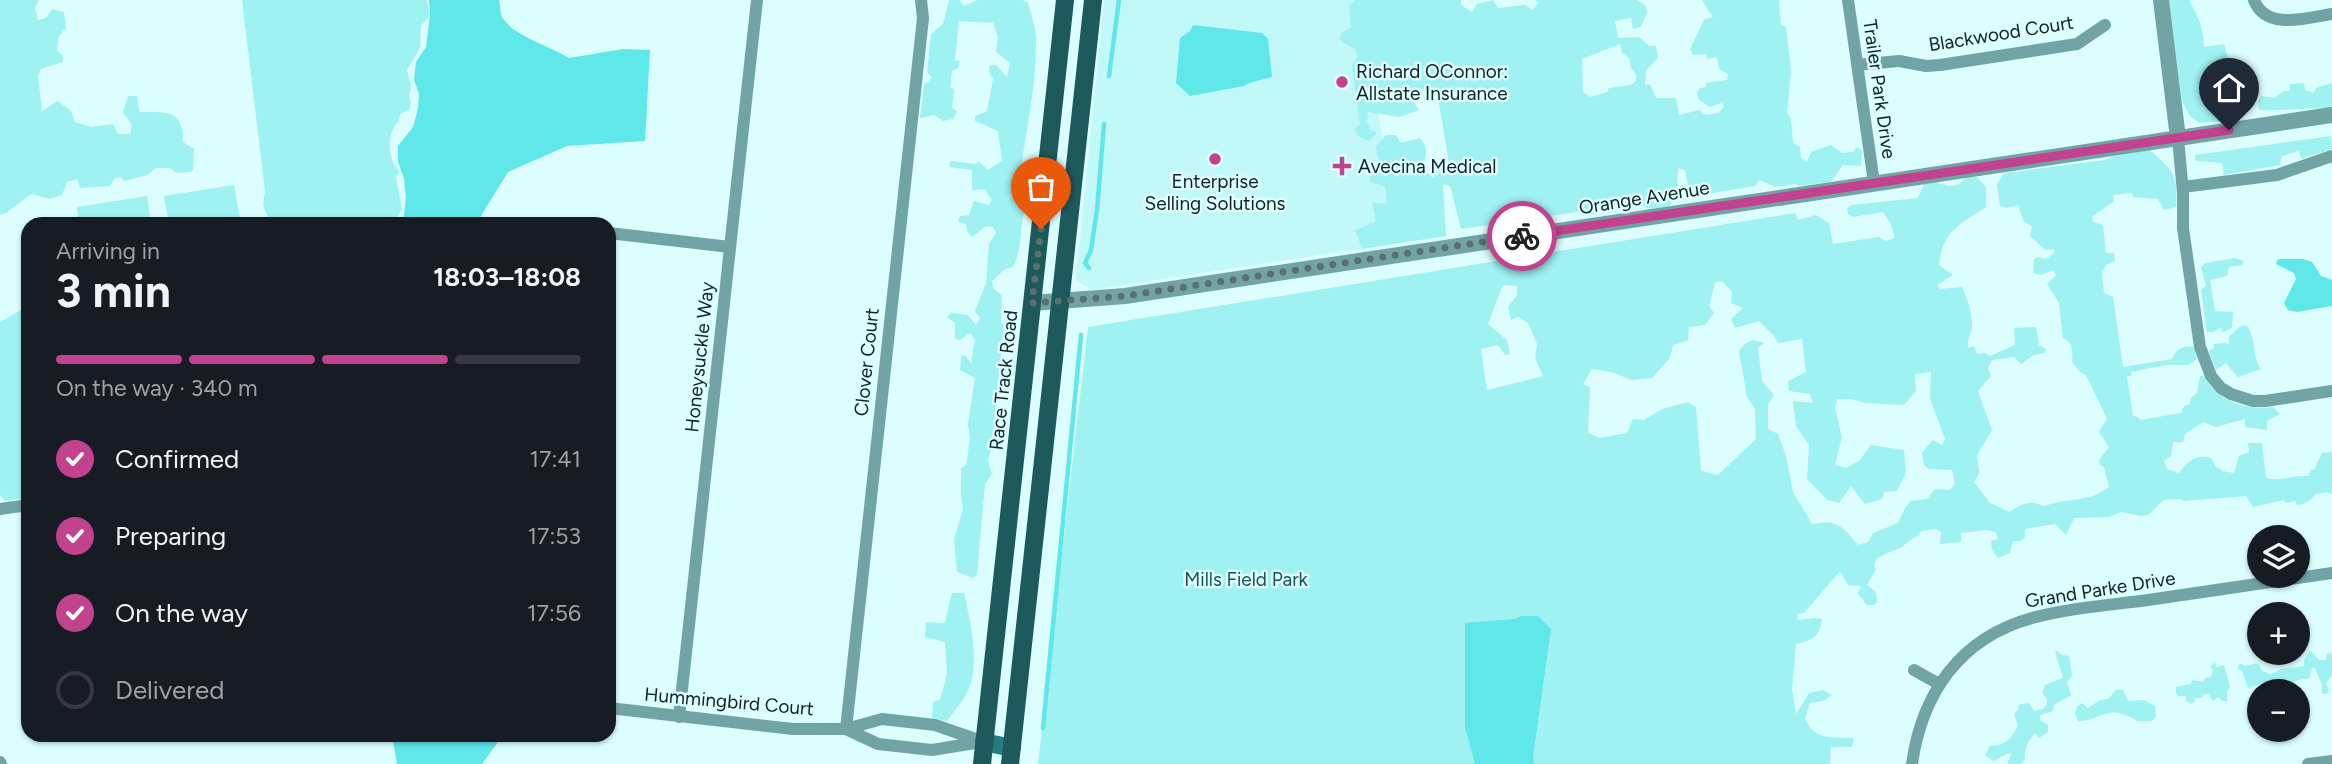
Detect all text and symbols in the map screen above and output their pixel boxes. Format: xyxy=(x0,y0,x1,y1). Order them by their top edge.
street label: Blackwood Court xyxy=(1927,11,2075,56)
street label: Trailer Park Drive xyxy=(1858,18,1901,160)
pin xyxy=(2199,58,2259,130)
place label: Richard OConnor: Allstate Insurance xyxy=(1356,60,1508,105)
icon: home xyxy=(2210,69,2248,107)
marker: Richard OConnor: Allstate Insurance xyxy=(1334,74,1350,90)
marker: Enterprise Selling Solutions xyxy=(1207,151,1223,167)
place label: Avecina Medical xyxy=(1358,155,1497,178)
marker: Avecina Medical xyxy=(1332,156,1352,176)
pin xyxy=(1011,157,1071,229)
icon: bag xyxy=(1022,168,1060,206)
place label: Enterprise Selling Solutions xyxy=(1145,170,1286,215)
street label: Orange Avenue xyxy=(1577,176,1711,219)
courier xyxy=(1487,201,1557,271)
icon: bike xyxy=(1503,217,1541,255)
text: Arriving in xyxy=(56,237,160,265)
text: 18:03–18:08 xyxy=(433,261,581,293)
text: 3 min xyxy=(56,263,171,319)
street label: Honeysuckle Way xyxy=(680,281,719,433)
street label: Clover Court xyxy=(849,307,884,417)
street label: Race Track Road xyxy=(985,309,1022,451)
text: On the way · 340 m xyxy=(56,374,258,402)
icon: check xyxy=(56,440,94,478)
text: Confirmed xyxy=(115,443,239,475)
text: 17:41 xyxy=(530,445,581,473)
icon: check xyxy=(56,517,94,555)
text: Preparing xyxy=(115,520,226,552)
text: 17:53 xyxy=(528,522,581,550)
map controls xyxy=(2247,525,2310,742)
button: layers xyxy=(2247,525,2310,588)
street label: Grand Parke Drive xyxy=(2023,566,2177,613)
park label: Mills Field Park xyxy=(1184,568,1309,591)
icon: check xyxy=(56,594,94,632)
text: On the way xyxy=(115,597,248,629)
text: 17:56 xyxy=(527,599,581,627)
button: + xyxy=(2247,602,2310,665)
text: Delivered xyxy=(115,674,224,706)
button: − xyxy=(2247,679,2310,742)
street label: Hummingbird Court xyxy=(643,683,815,720)

